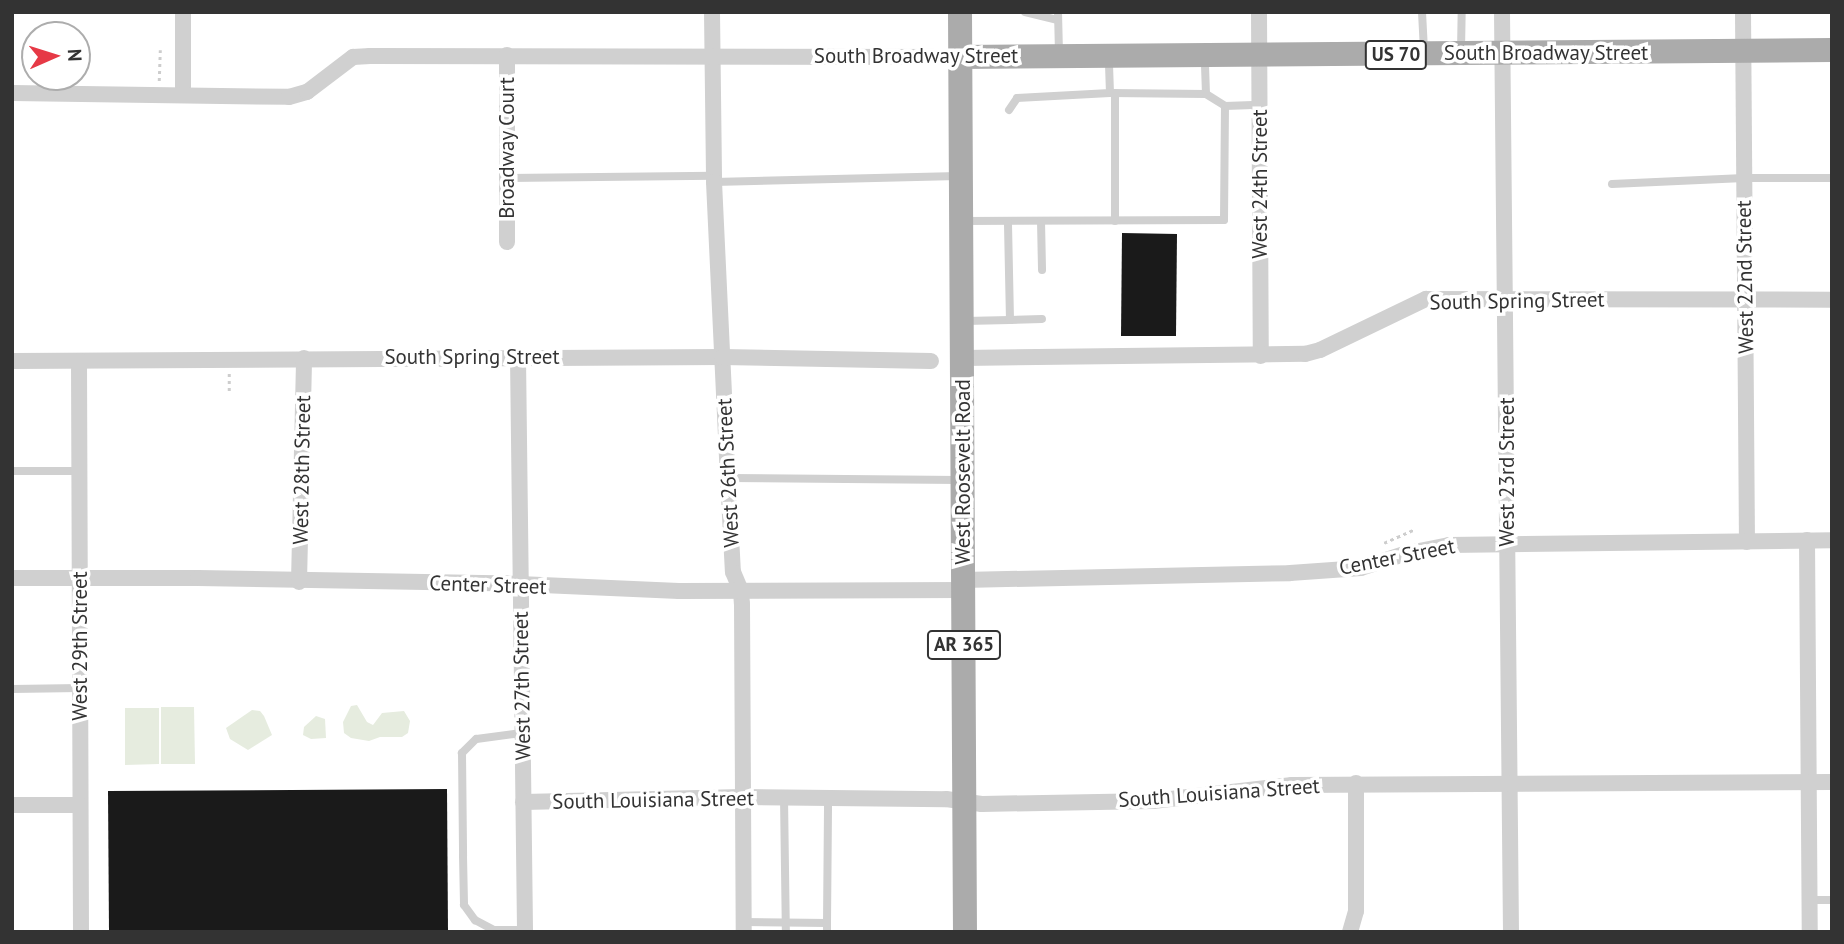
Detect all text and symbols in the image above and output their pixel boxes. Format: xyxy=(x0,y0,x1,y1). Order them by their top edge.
north arrow xyxy=(21,21,91,91)
road number: US 70 xyxy=(1364,40,1428,70)
street label: South Broadway Street xyxy=(1443,40,1649,66)
street label: South Broadway Street xyxy=(813,43,1019,69)
text: N xyxy=(63,48,87,62)
street label: Broadway Court xyxy=(494,77,520,219)
street label: West 24th Street xyxy=(1247,109,1273,259)
street label: West 22nd Street xyxy=(1731,200,1759,354)
street label: South Spring Street xyxy=(1429,287,1605,315)
street label: South Spring Street xyxy=(384,344,560,370)
street label: West Roosevelt Road xyxy=(950,379,976,565)
street label: West 28th Street xyxy=(288,395,316,545)
street label: West 23rd Street xyxy=(1494,397,1520,547)
street label: West 26th Street xyxy=(712,398,744,548)
street label: Center Street xyxy=(1337,533,1457,581)
street label: Center Street xyxy=(429,570,547,600)
street label: West 29th Street xyxy=(67,571,93,721)
street label: West 27th Street xyxy=(508,611,536,761)
road number: AR 365 xyxy=(926,630,1002,660)
street label: South Louisiana Street xyxy=(1117,773,1321,813)
street label: South Louisiana Street xyxy=(552,786,754,814)

